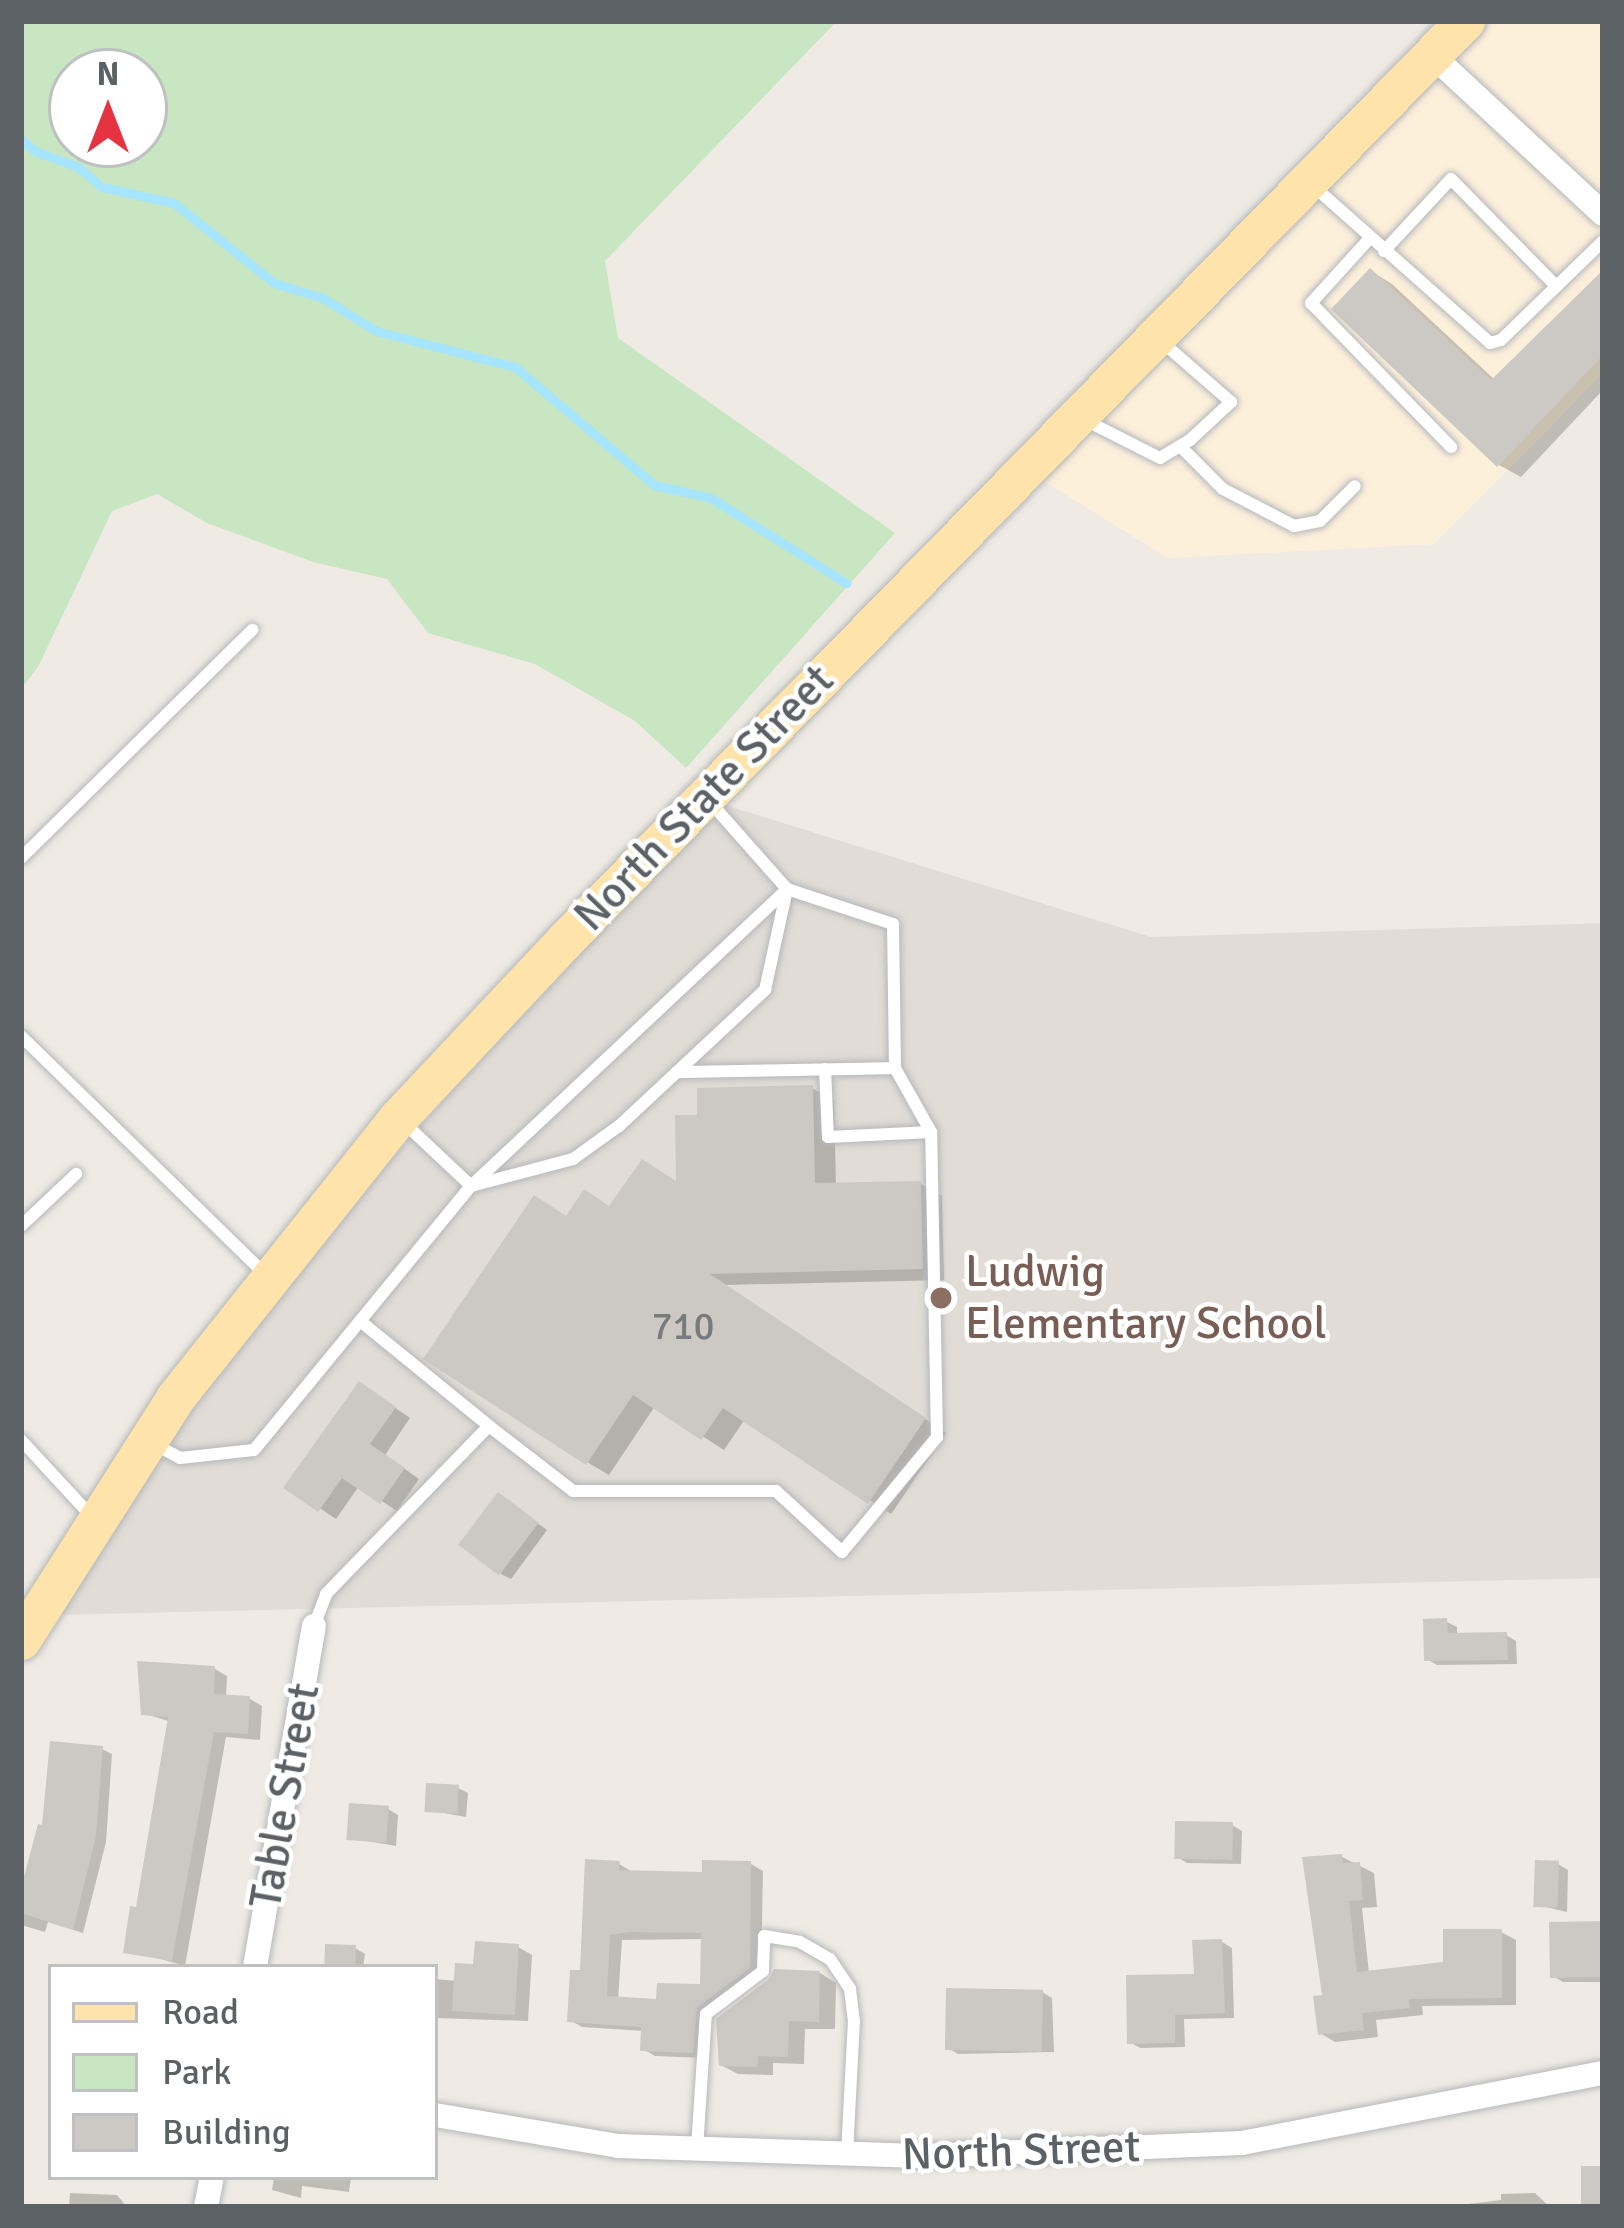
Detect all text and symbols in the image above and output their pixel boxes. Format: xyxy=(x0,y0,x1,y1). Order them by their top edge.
north arrow xyxy=(48,48,168,168)
text: N xyxy=(97,54,119,95)
street label: North State Street xyxy=(563,653,845,943)
place label: Ludwig Elementary School xyxy=(965,1245,1327,1351)
marker: Ludwig Elementary School xyxy=(928,1285,954,1311)
house number: 710 xyxy=(651,1303,715,1349)
street label: Table Street xyxy=(239,1679,331,1913)
legend xyxy=(48,1964,438,2180)
text: Road xyxy=(162,1990,239,2035)
text: Park xyxy=(162,2050,231,2095)
text: Building xyxy=(162,2110,291,2155)
street label: North Street xyxy=(901,2120,1141,2182)

